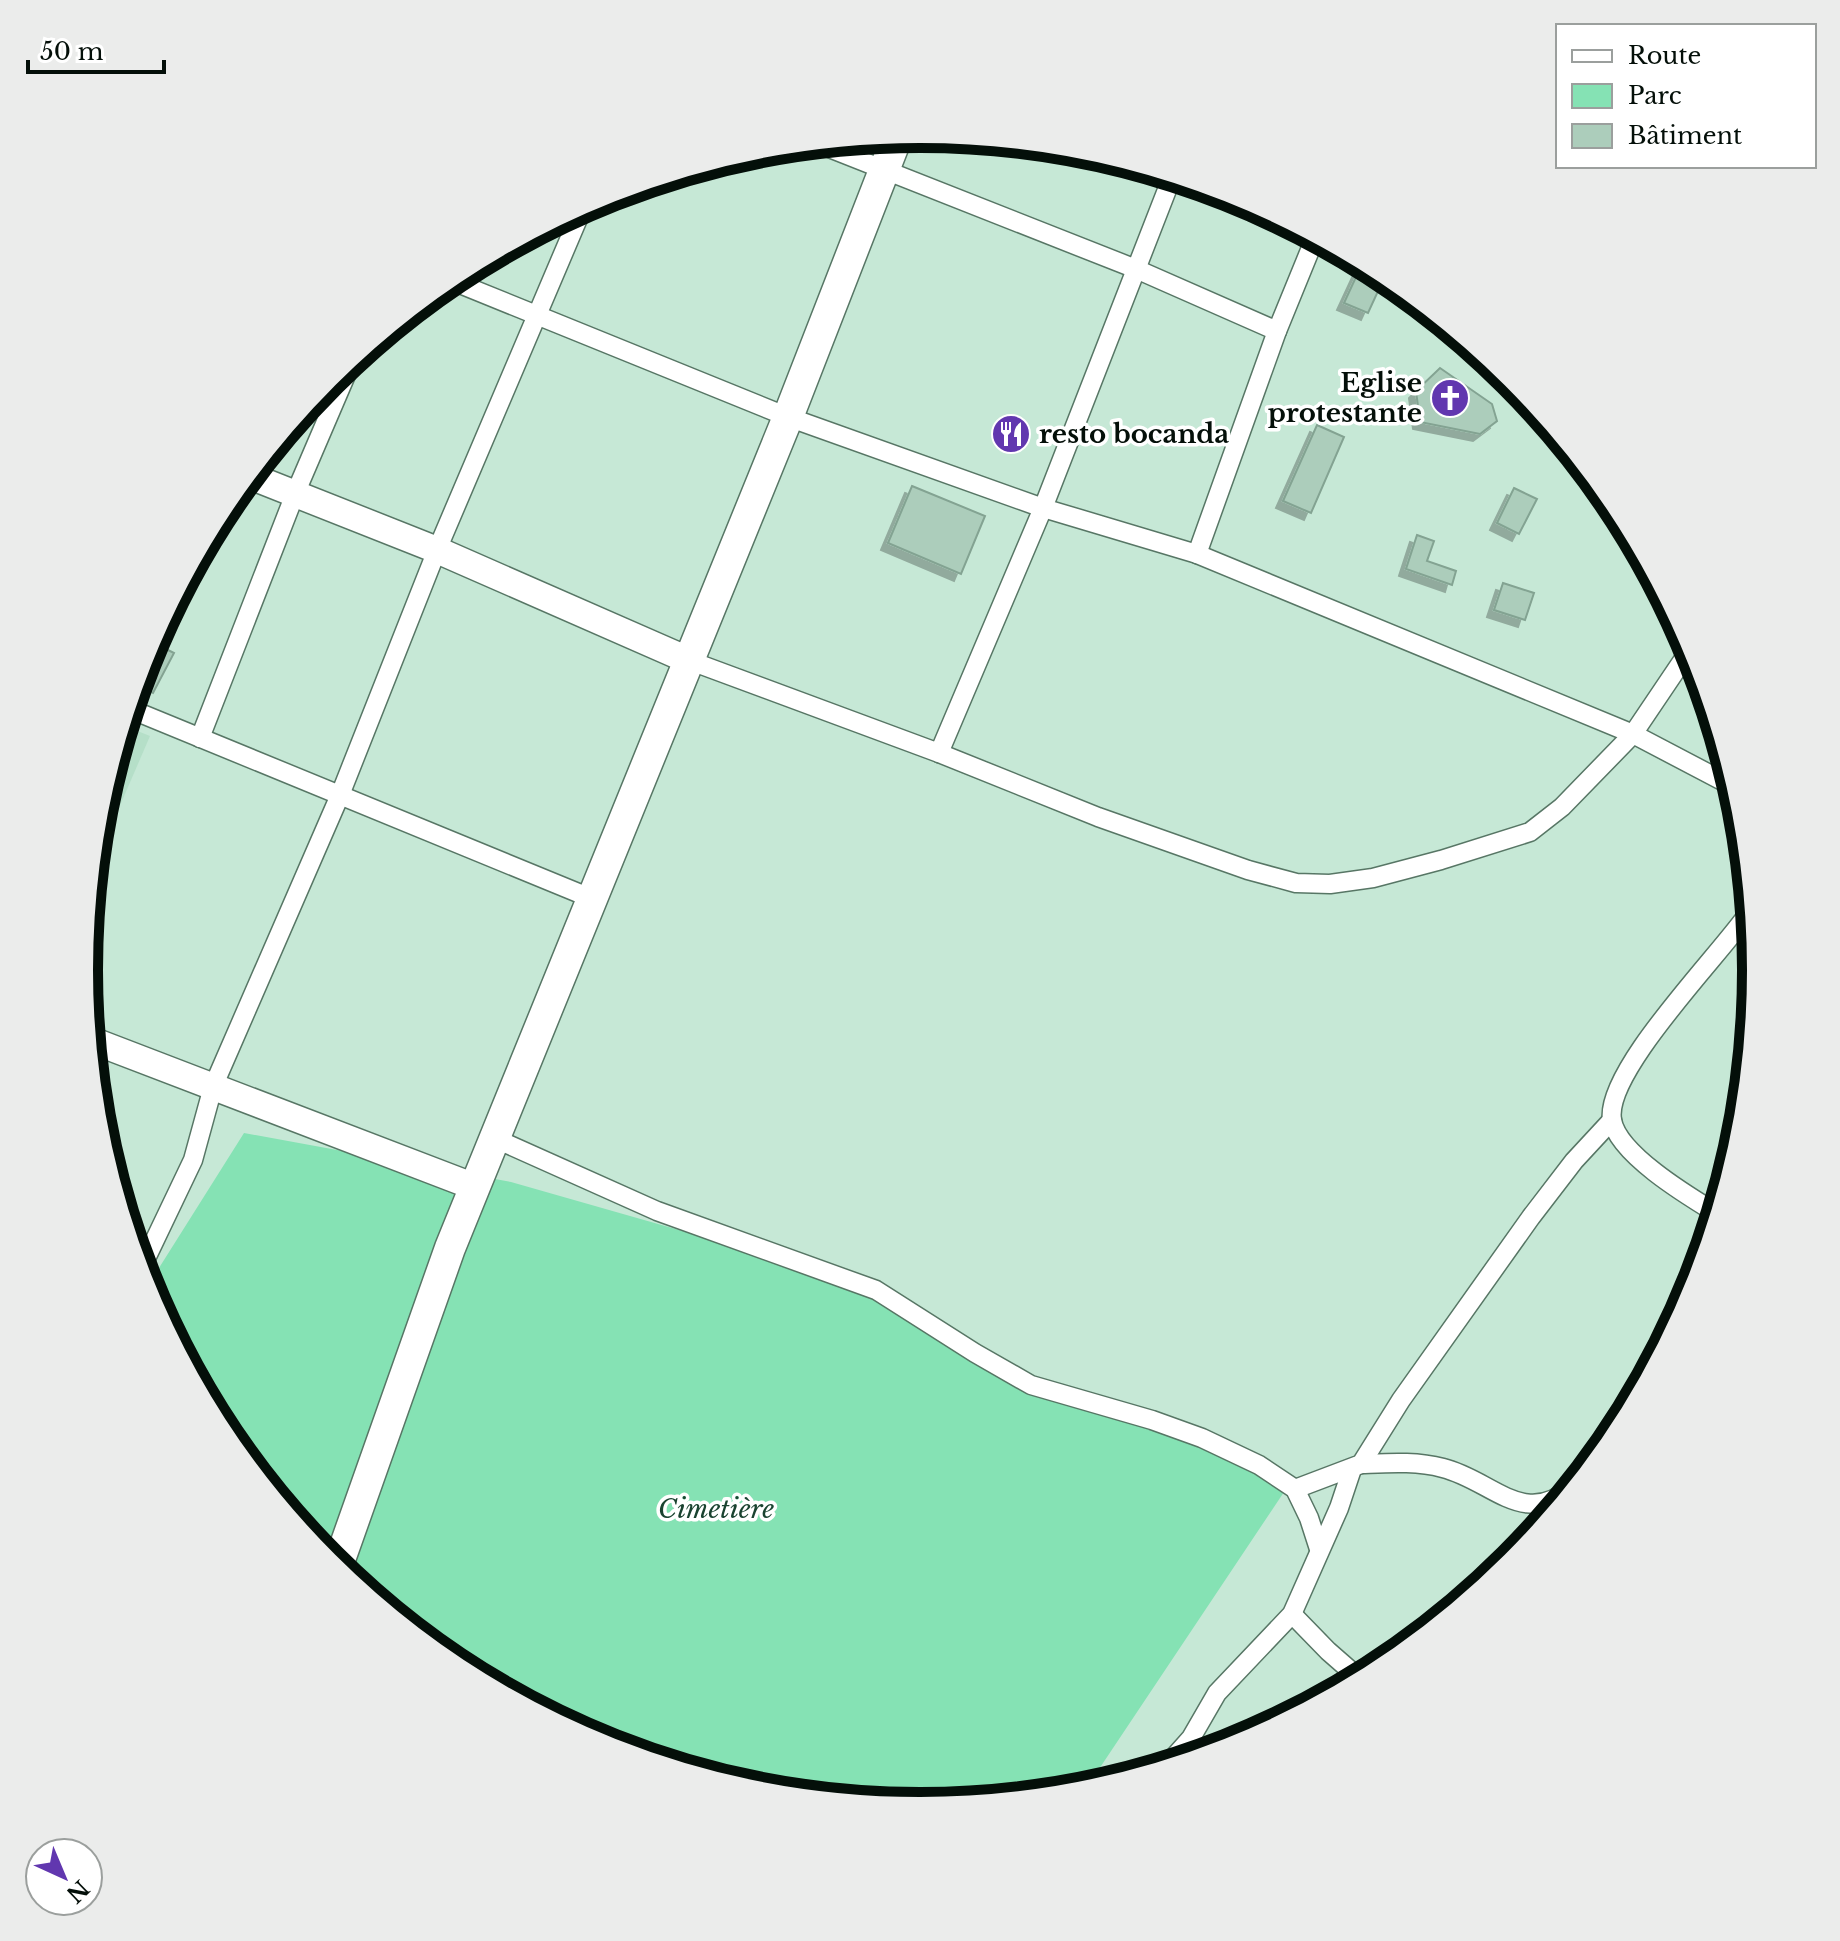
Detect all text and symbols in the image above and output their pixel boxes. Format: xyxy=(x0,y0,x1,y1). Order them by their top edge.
scale bar xyxy=(28,24,164,74)
legend xyxy=(1556,24,1816,168)
text: 50 m xyxy=(40,37,104,66)
text: Route xyxy=(1628,41,1701,70)
text: Parc xyxy=(1628,81,1682,110)
text: Bâtiment xyxy=(1628,121,1742,150)
place label: Eglise protestante xyxy=(1268,367,1422,429)
church icon: Eglise protestante xyxy=(1429,377,1471,419)
restaurant icon: resto bocanda xyxy=(990,413,1032,455)
place label: resto bocanda xyxy=(1039,418,1229,450)
park label: Cimetière xyxy=(658,1493,774,1525)
north arrow xyxy=(24,1837,104,1917)
text: N xyxy=(61,1874,94,1908)

